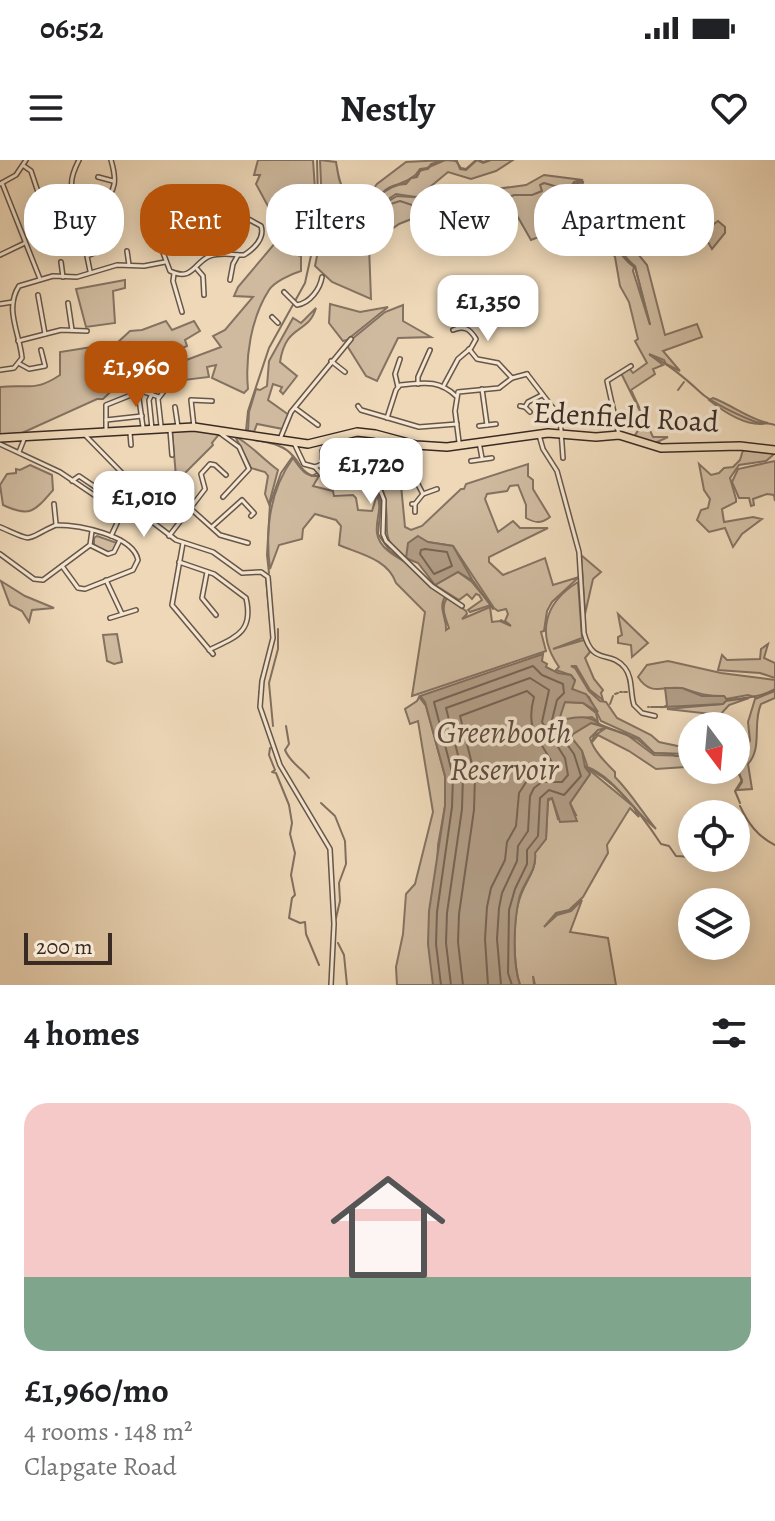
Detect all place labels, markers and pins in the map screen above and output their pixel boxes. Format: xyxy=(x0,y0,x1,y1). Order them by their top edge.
pin: £1,350 xyxy=(423,275,553,343)
pin: £1,960 xyxy=(71,341,201,409)
pin: £1,720 xyxy=(306,438,436,506)
pin: £1,010 xyxy=(79,471,209,539)

